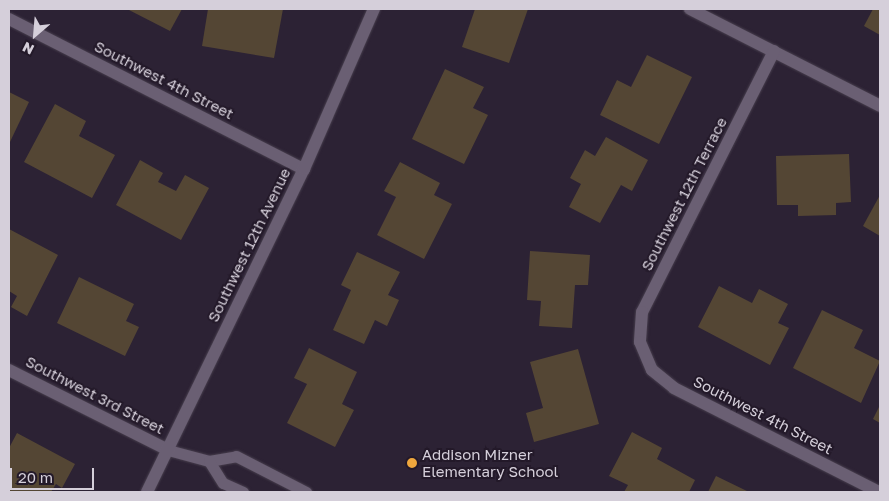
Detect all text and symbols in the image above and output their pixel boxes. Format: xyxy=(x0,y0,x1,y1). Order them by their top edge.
north arrow xyxy=(10,10,60,60)
street label: Southwest 4th Street xyxy=(91,37,237,123)
text: N xyxy=(19,39,37,59)
street label: Southwest 12th Terrace xyxy=(637,114,731,274)
street label: Southwest 12th Avenue xyxy=(204,165,294,325)
street label: Southwest 3rd Street xyxy=(23,352,167,438)
street label: Southwest 4th Street xyxy=(690,372,836,458)
place label: Addison Mizner Elementary School xyxy=(422,445,558,480)
marker: Addison Mizner Elementary School xyxy=(406,457,418,469)
scale bar xyxy=(12,458,96,490)
text: 20 m xyxy=(18,468,53,486)

